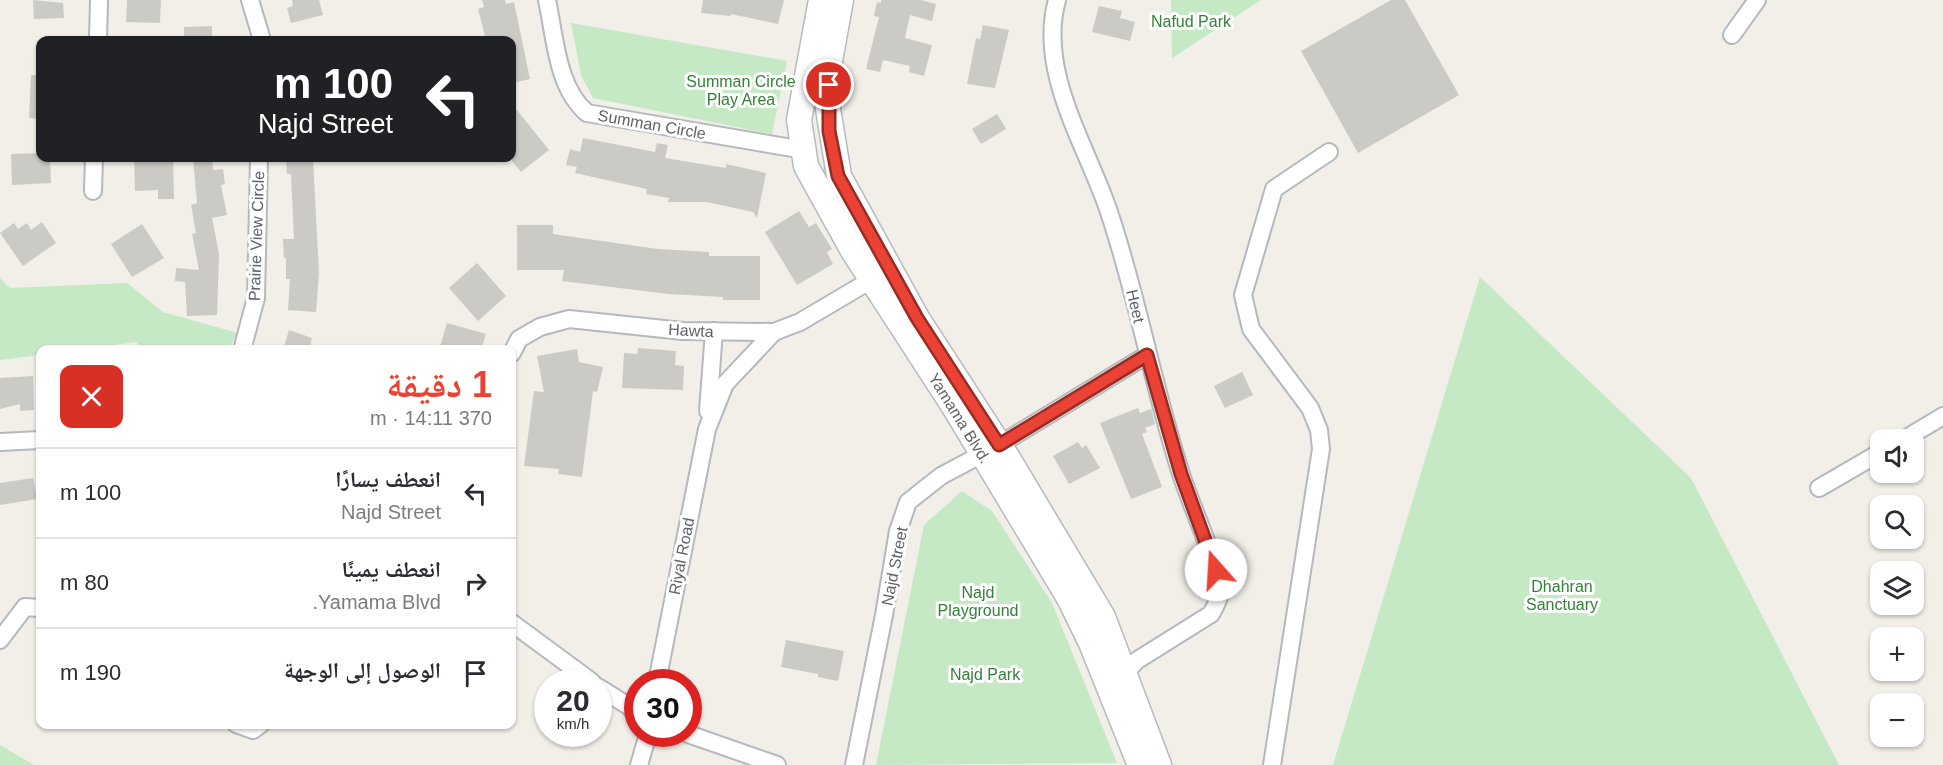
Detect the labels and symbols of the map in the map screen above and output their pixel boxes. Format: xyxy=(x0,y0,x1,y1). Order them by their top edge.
park label: Nafud Park xyxy=(1151,13,1232,30)
pin xyxy=(803,59,854,110)
park label: Summan Circle Play Area xyxy=(686,73,796,108)
street label: Summan Circle xyxy=(597,107,707,142)
street label: Prairie View Circle xyxy=(246,170,267,301)
street label: Heet xyxy=(1123,288,1148,325)
street label: Hawta xyxy=(668,321,714,340)
street label: Yamama Blvd. xyxy=(925,370,994,466)
street label: Riyal Road xyxy=(666,516,697,596)
street label: Najd Street xyxy=(879,525,911,607)
position arrow xyxy=(1184,538,1248,602)
park label: Dhahran Sanctuary xyxy=(1526,578,1598,613)
park label: Najd Playground xyxy=(938,584,1018,619)
park label: Najd Park xyxy=(950,666,1021,683)
speed limit sign: 30 xyxy=(624,669,702,747)

